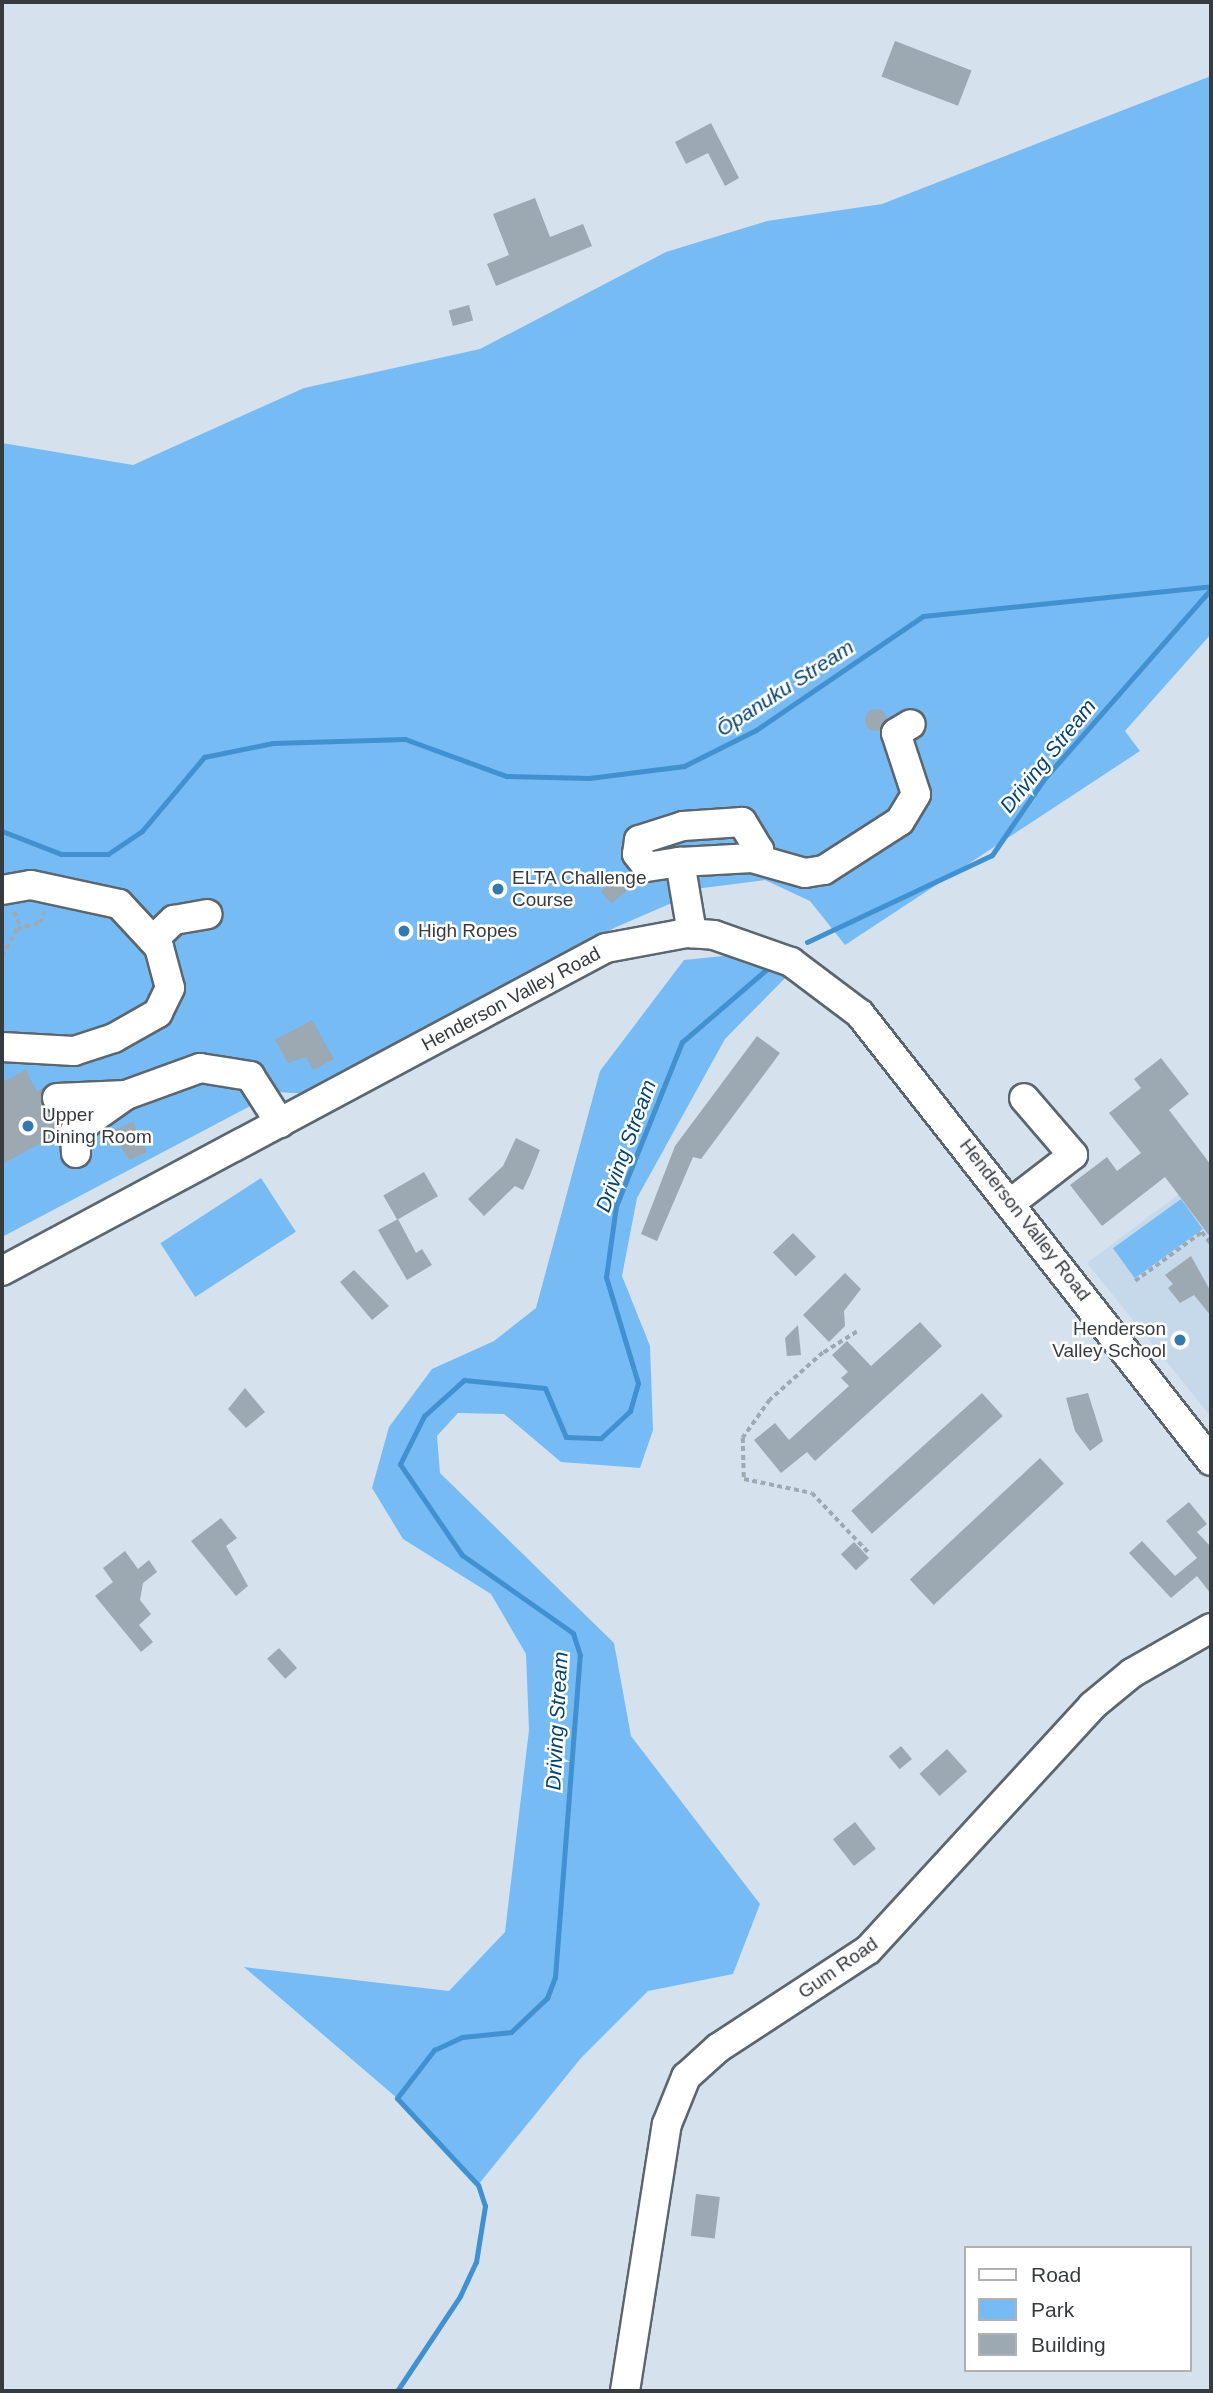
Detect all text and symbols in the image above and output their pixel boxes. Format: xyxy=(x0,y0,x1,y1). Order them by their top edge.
water label: Ōpanuku Stream xyxy=(712,634,858,742)
water label: Driving Stream xyxy=(995,694,1101,818)
place label: ELTA Challenge Course xyxy=(512,867,648,911)
marker: ELTA Challenge Course xyxy=(490,881,506,897)
place label: High Ropes xyxy=(418,920,517,942)
marker: High Ropes xyxy=(396,923,412,939)
street label: Henderson Valley Road xyxy=(418,942,604,1056)
water label: Driving Stream xyxy=(590,1076,662,1216)
place label: Upper Dining Room xyxy=(42,1104,152,1148)
marker: Upper Dining Room xyxy=(20,1118,36,1134)
street label: Henderson Valley Road xyxy=(955,1134,1095,1306)
place label: Henderson Valley School xyxy=(1052,1318,1166,1362)
marker: Henderson Valley School xyxy=(1172,1332,1188,1348)
water label: Driving Stream xyxy=(541,1651,573,1791)
street label: Gum Road xyxy=(794,1932,882,2004)
legend xyxy=(964,2246,1192,2372)
text: Road xyxy=(1031,2263,1081,2286)
text: Park xyxy=(1031,2298,1074,2321)
text: Building xyxy=(1031,2333,1106,2356)

